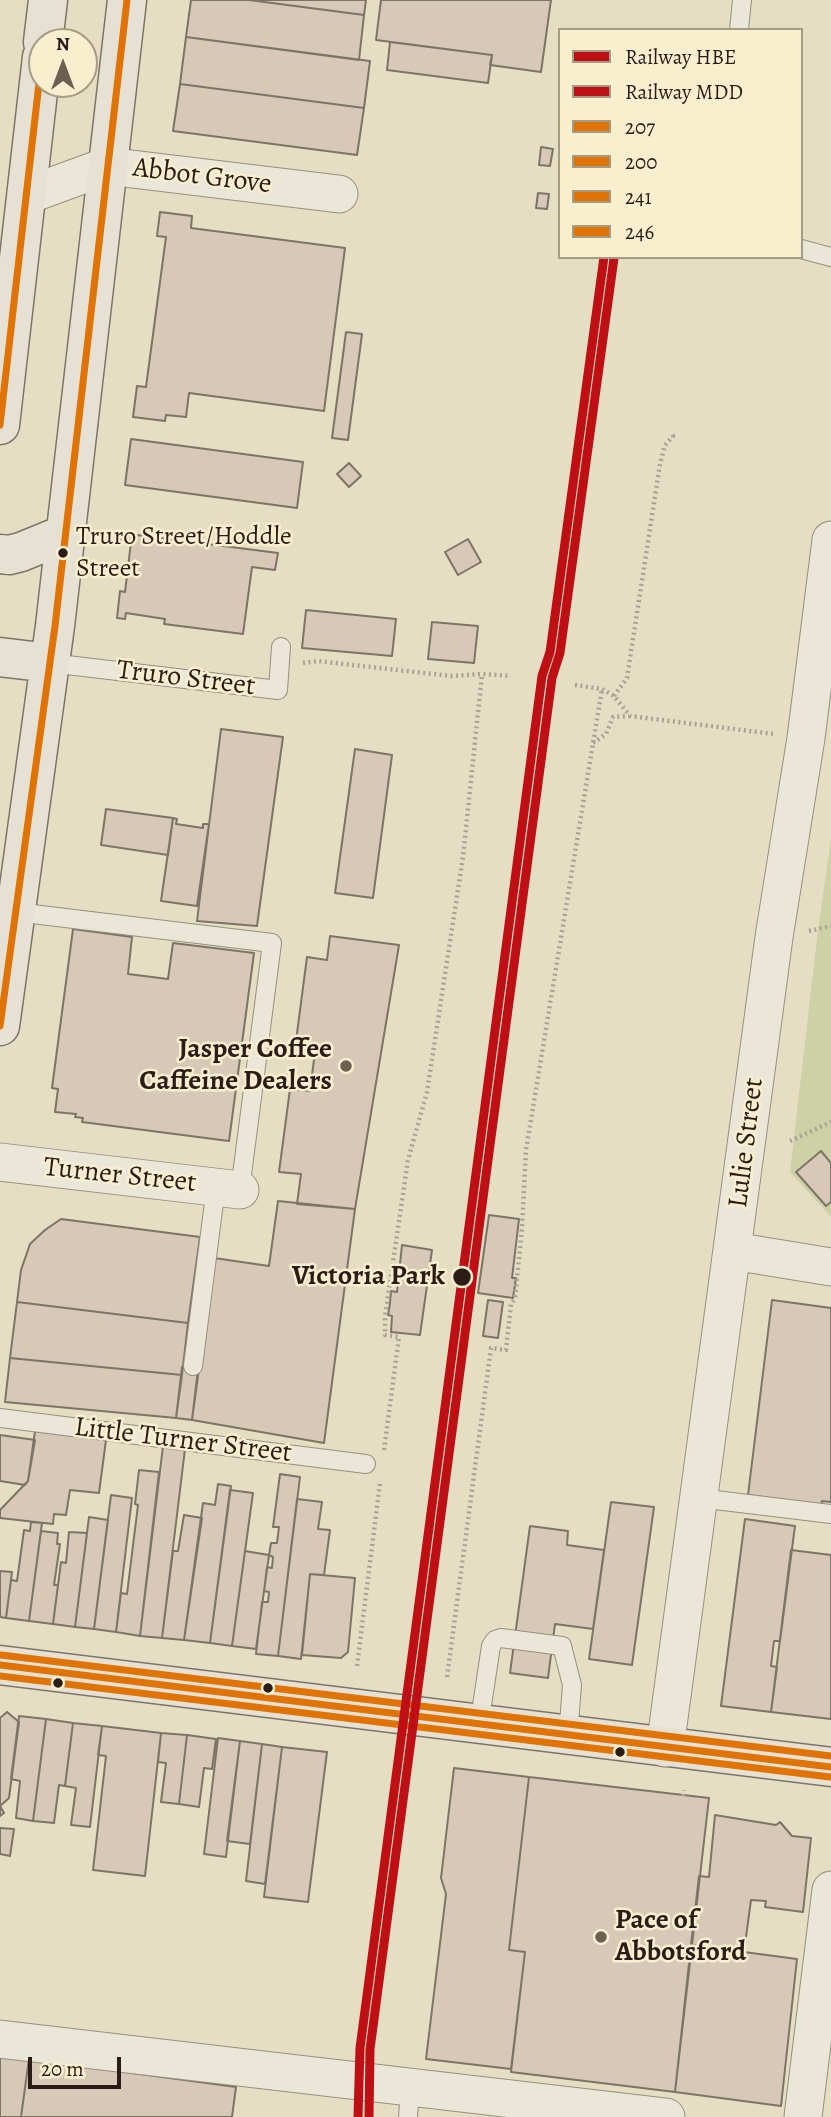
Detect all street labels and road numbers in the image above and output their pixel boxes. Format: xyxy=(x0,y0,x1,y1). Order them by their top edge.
street label: Abbot Grove xyxy=(131,152,273,202)
street label: Truro Street xyxy=(115,654,257,704)
street label: Lulie Street xyxy=(722,1076,772,1210)
street label: Turner Street xyxy=(42,1151,198,1201)
street label: Little Turner Street xyxy=(72,1411,294,1471)

